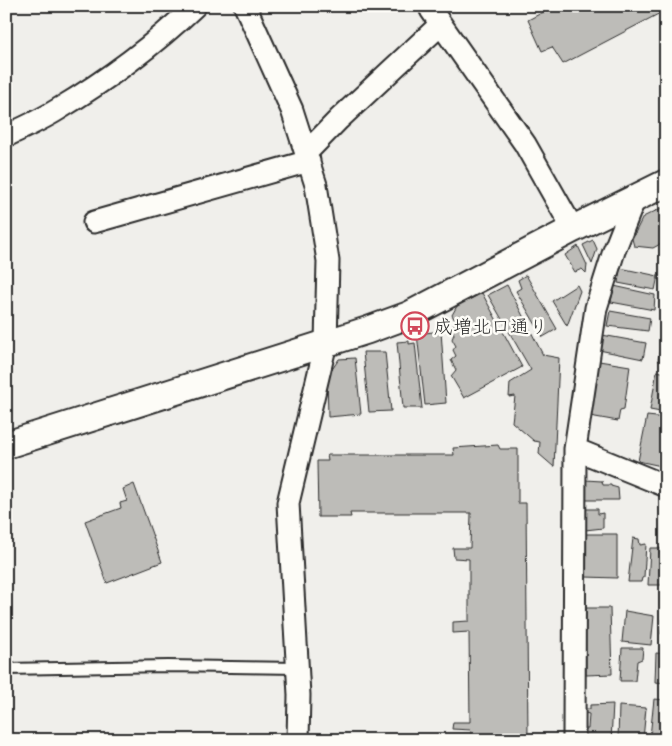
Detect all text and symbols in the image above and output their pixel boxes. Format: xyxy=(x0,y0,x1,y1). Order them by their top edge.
bus stop icon: 成増北口通り xyxy=(400,311,430,341)
place label: 成増北口通り xyxy=(434,315,548,338)

